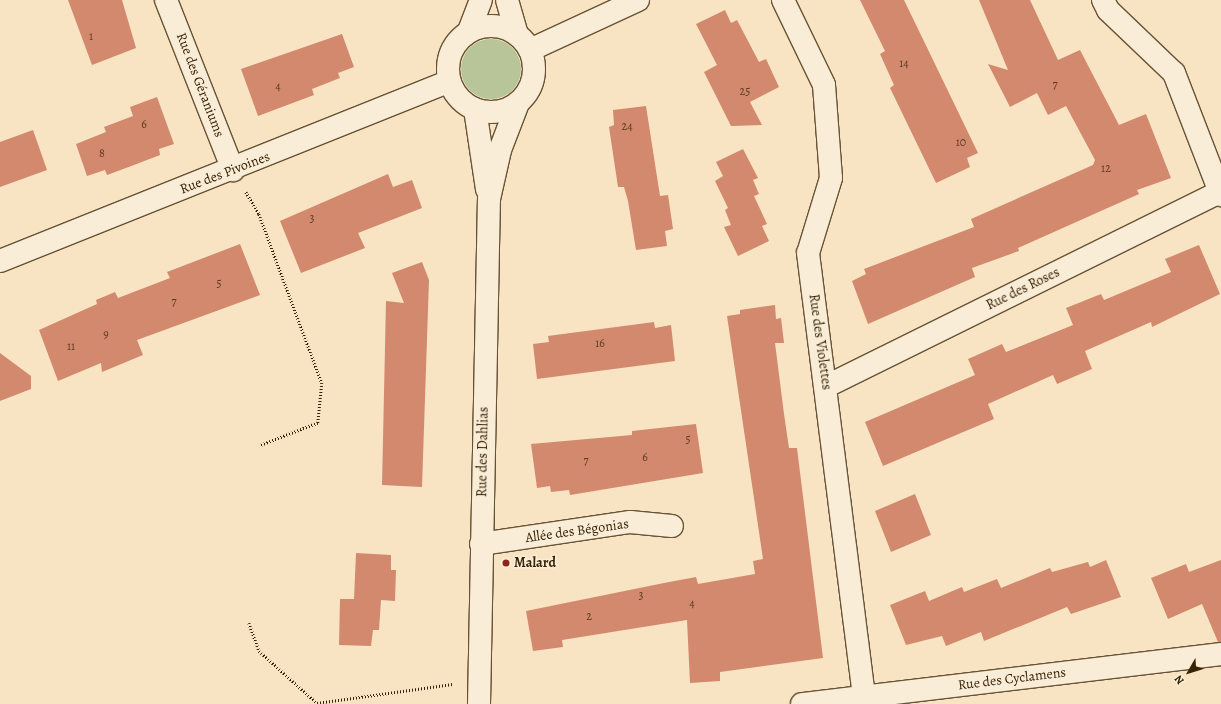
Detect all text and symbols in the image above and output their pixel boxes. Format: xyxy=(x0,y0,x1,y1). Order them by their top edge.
house number: 1 xyxy=(89,30,93,44)
street label: Rue des Géraniums xyxy=(172,30,228,140)
house number: 14 xyxy=(899,57,909,71)
house number: 7 xyxy=(1052,78,1058,92)
house number: 4 xyxy=(275,80,281,94)
house number: 25 xyxy=(740,85,750,99)
house number: 6 xyxy=(141,118,147,132)
house number: 24 xyxy=(621,120,633,134)
house number: 10 xyxy=(956,136,966,150)
house number: 8 xyxy=(99,147,105,161)
street label: Rue des Pivoines xyxy=(178,148,272,198)
house number: 12 xyxy=(1101,162,1111,176)
house number: 3 xyxy=(310,212,314,226)
street label: Rue des Roses xyxy=(984,264,1062,314)
house number: 5 xyxy=(216,277,222,291)
street label: Rue des Violettes xyxy=(805,293,835,391)
house number: 7 xyxy=(171,295,177,309)
house number: 9 xyxy=(103,328,109,342)
house number: 16 xyxy=(595,337,605,351)
house number: 11 xyxy=(67,340,75,354)
street label: Rue des Dahlias xyxy=(474,407,492,497)
house number: 5 xyxy=(685,433,691,447)
house number: 6 xyxy=(642,451,648,465)
house number: 7 xyxy=(583,454,589,468)
street label: Allée des Bégonias xyxy=(524,515,630,547)
place label: Malard xyxy=(514,555,556,571)
marker: Malard xyxy=(501,558,511,568)
house number: 3 xyxy=(639,589,643,603)
house number: 4 xyxy=(689,597,695,611)
house number: 2 xyxy=(586,610,592,624)
north arrow xyxy=(1169,652,1209,692)
street label: Rue des Cyclamens xyxy=(957,664,1067,694)
text: N xyxy=(1171,672,1188,688)

